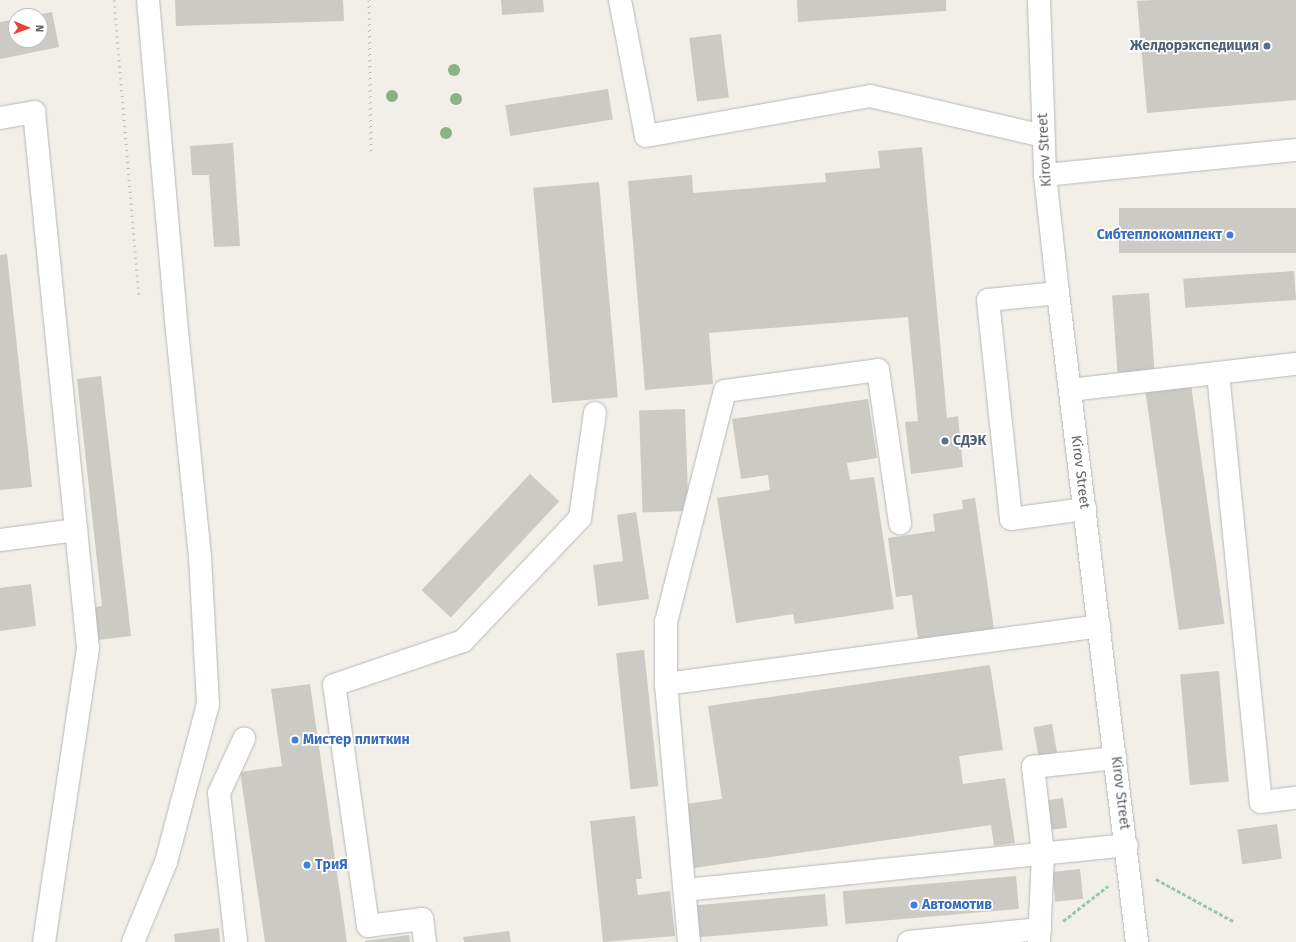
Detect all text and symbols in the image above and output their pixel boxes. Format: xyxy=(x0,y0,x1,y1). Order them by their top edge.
north arrow xyxy=(8,8,48,48)
text: N xyxy=(33,25,46,32)
place label: Желдорэкспедиция xyxy=(1130,38,1259,54)
marker: Желдорэкспедиция xyxy=(1262,41,1272,51)
street label: Kirov Street xyxy=(1035,113,1055,187)
place label: Сибтеплокомплект xyxy=(1097,227,1222,243)
marker: Сибтеплокомплект xyxy=(1225,230,1235,240)
place label: СДЭК xyxy=(953,433,986,449)
street label: Kirov Street xyxy=(1067,434,1093,510)
marker: СДЭК xyxy=(940,436,950,446)
place label: Мистер плиткин xyxy=(303,732,410,748)
marker: Мистер плиткин xyxy=(290,735,300,745)
street label: Kirov Street xyxy=(1107,755,1133,831)
place label: ТриЯ xyxy=(315,857,348,873)
marker: ТриЯ xyxy=(302,860,312,870)
place label: Автомотив xyxy=(922,897,992,913)
marker: Автомотив xyxy=(909,900,919,910)

